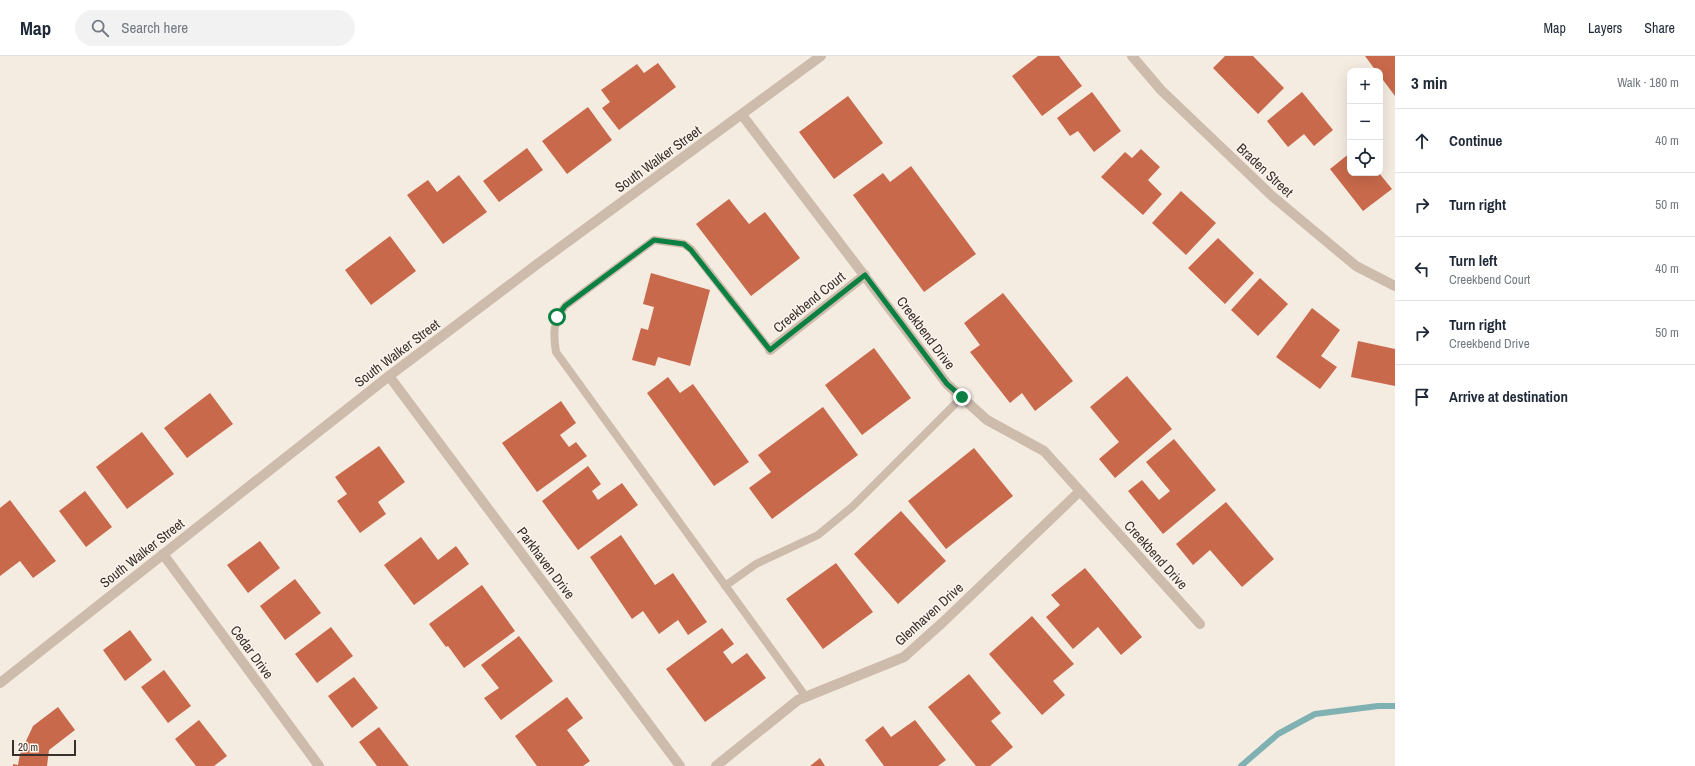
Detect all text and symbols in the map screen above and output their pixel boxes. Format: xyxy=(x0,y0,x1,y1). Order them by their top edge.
search box xyxy=(75,10,355,46)
text: Map xyxy=(20,15,51,41)
icon: search xyxy=(89,17,111,39)
text: Search here xyxy=(121,17,188,38)
text: Map xyxy=(1544,19,1566,37)
text: Layers xyxy=(1588,19,1622,37)
text: Share xyxy=(1644,19,1675,37)
map controls xyxy=(1347,68,1383,176)
button: + xyxy=(1347,68,1383,104)
text: 3 min xyxy=(1411,71,1447,94)
text: Walk · 180 m xyxy=(1617,74,1679,91)
button: − xyxy=(1347,104,1383,140)
street label: South Walker Street xyxy=(611,122,705,196)
icon: ahead xyxy=(1411,130,1433,152)
text: Continue xyxy=(1449,130,1502,151)
text: 40 m xyxy=(1655,132,1679,149)
street label: Braden Street xyxy=(1233,139,1297,201)
button: locate xyxy=(1347,140,1383,176)
icon: right xyxy=(1411,194,1433,216)
text: Turn right xyxy=(1449,194,1506,215)
text: 50 m xyxy=(1655,196,1679,213)
text: Turn left xyxy=(1449,250,1497,271)
icon: left xyxy=(1411,258,1433,280)
text: 40 m xyxy=(1655,260,1679,277)
street label: Creekbend Court xyxy=(769,267,849,337)
text: Creekbend Court xyxy=(1449,271,1530,288)
street label: Creekbend Drive xyxy=(893,293,959,373)
route start xyxy=(548,308,566,326)
text: Turn right xyxy=(1449,314,1506,335)
street label: South Walker Street xyxy=(351,315,443,391)
icon: right xyxy=(1411,322,1433,344)
text: 50 m xyxy=(1655,324,1679,341)
text: Creekbend Drive xyxy=(1449,335,1530,352)
icon: arrive xyxy=(1411,386,1433,408)
text: Arrive at destination xyxy=(1449,386,1568,407)
route end xyxy=(953,388,971,406)
street label: South Walker Street xyxy=(96,514,188,592)
street label: Creekbend Drive xyxy=(1120,517,1192,593)
street label: Parkhaven Drive xyxy=(513,523,579,603)
street label: Glenhaven Drive xyxy=(891,578,967,650)
street label: Cedar Drive xyxy=(227,622,277,682)
scale bar xyxy=(12,738,76,757)
text: 20 m xyxy=(18,740,38,754)

